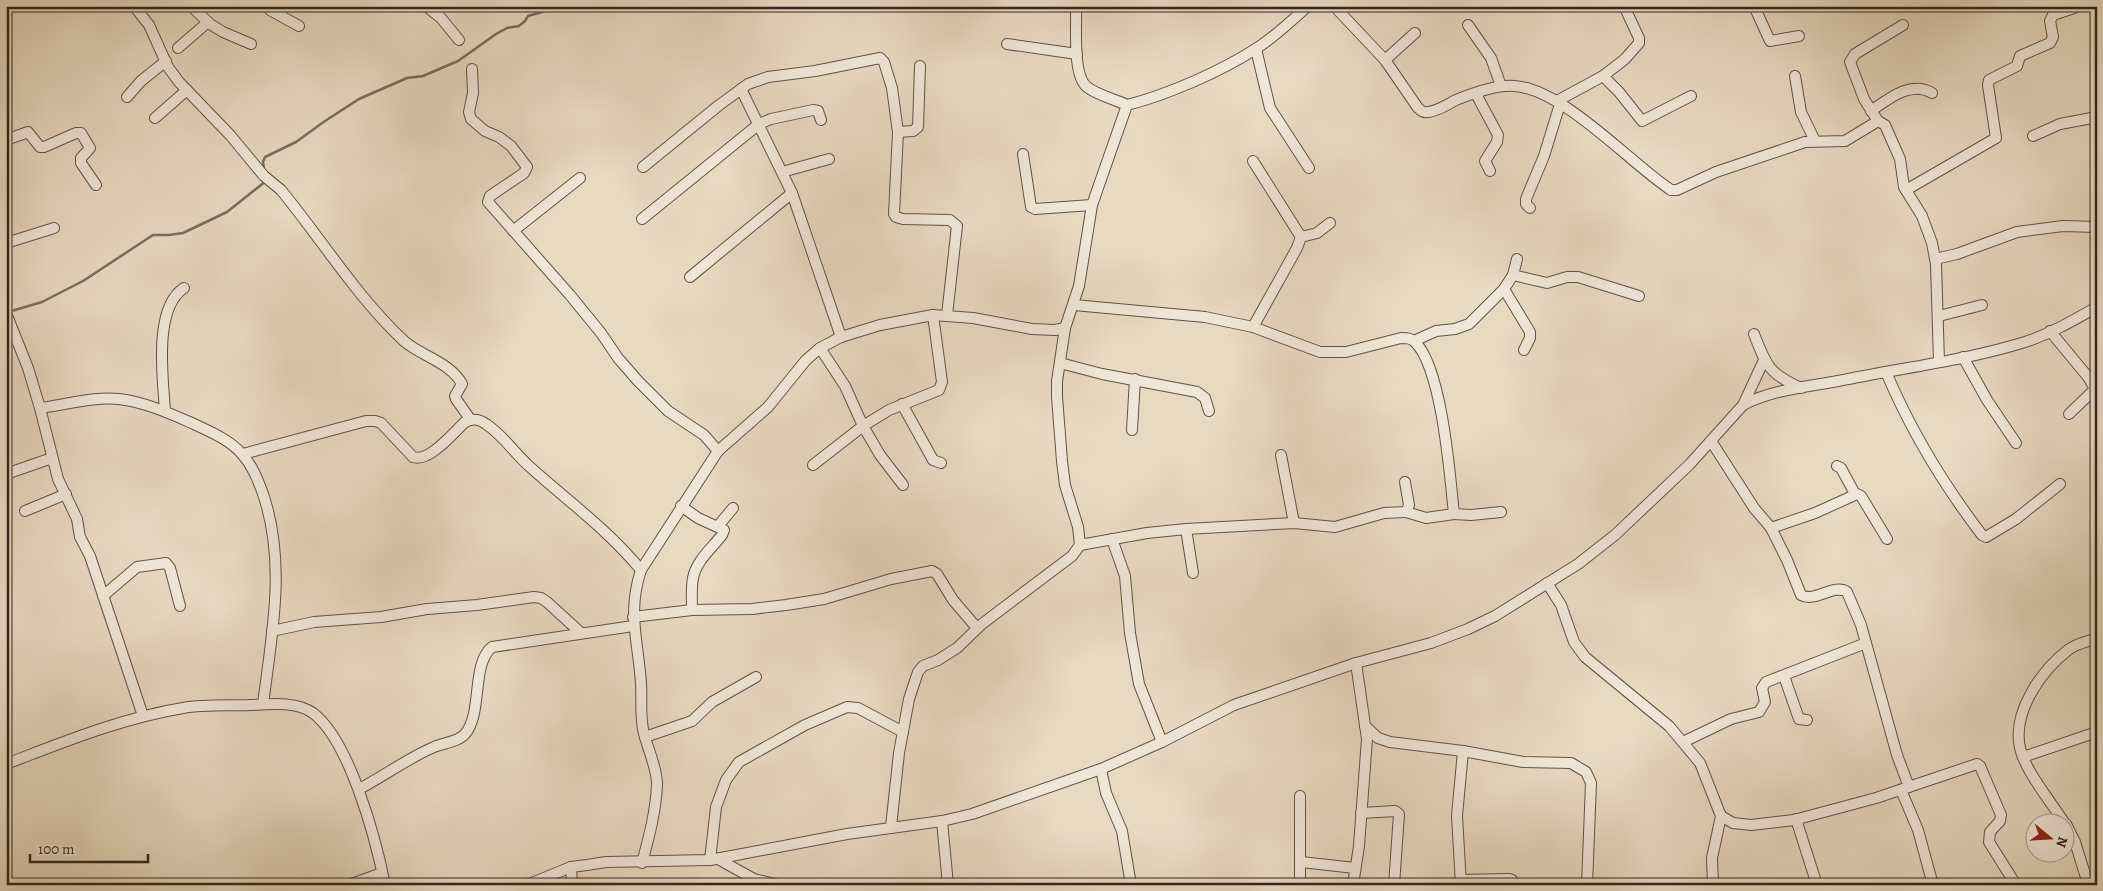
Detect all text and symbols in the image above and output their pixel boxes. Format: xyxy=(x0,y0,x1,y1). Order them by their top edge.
north arrow xyxy=(2026,814,2076,864)
scale bar xyxy=(30,831,148,863)
text: N xyxy=(2051,834,2072,850)
text: 100 m xyxy=(38,839,75,859)

